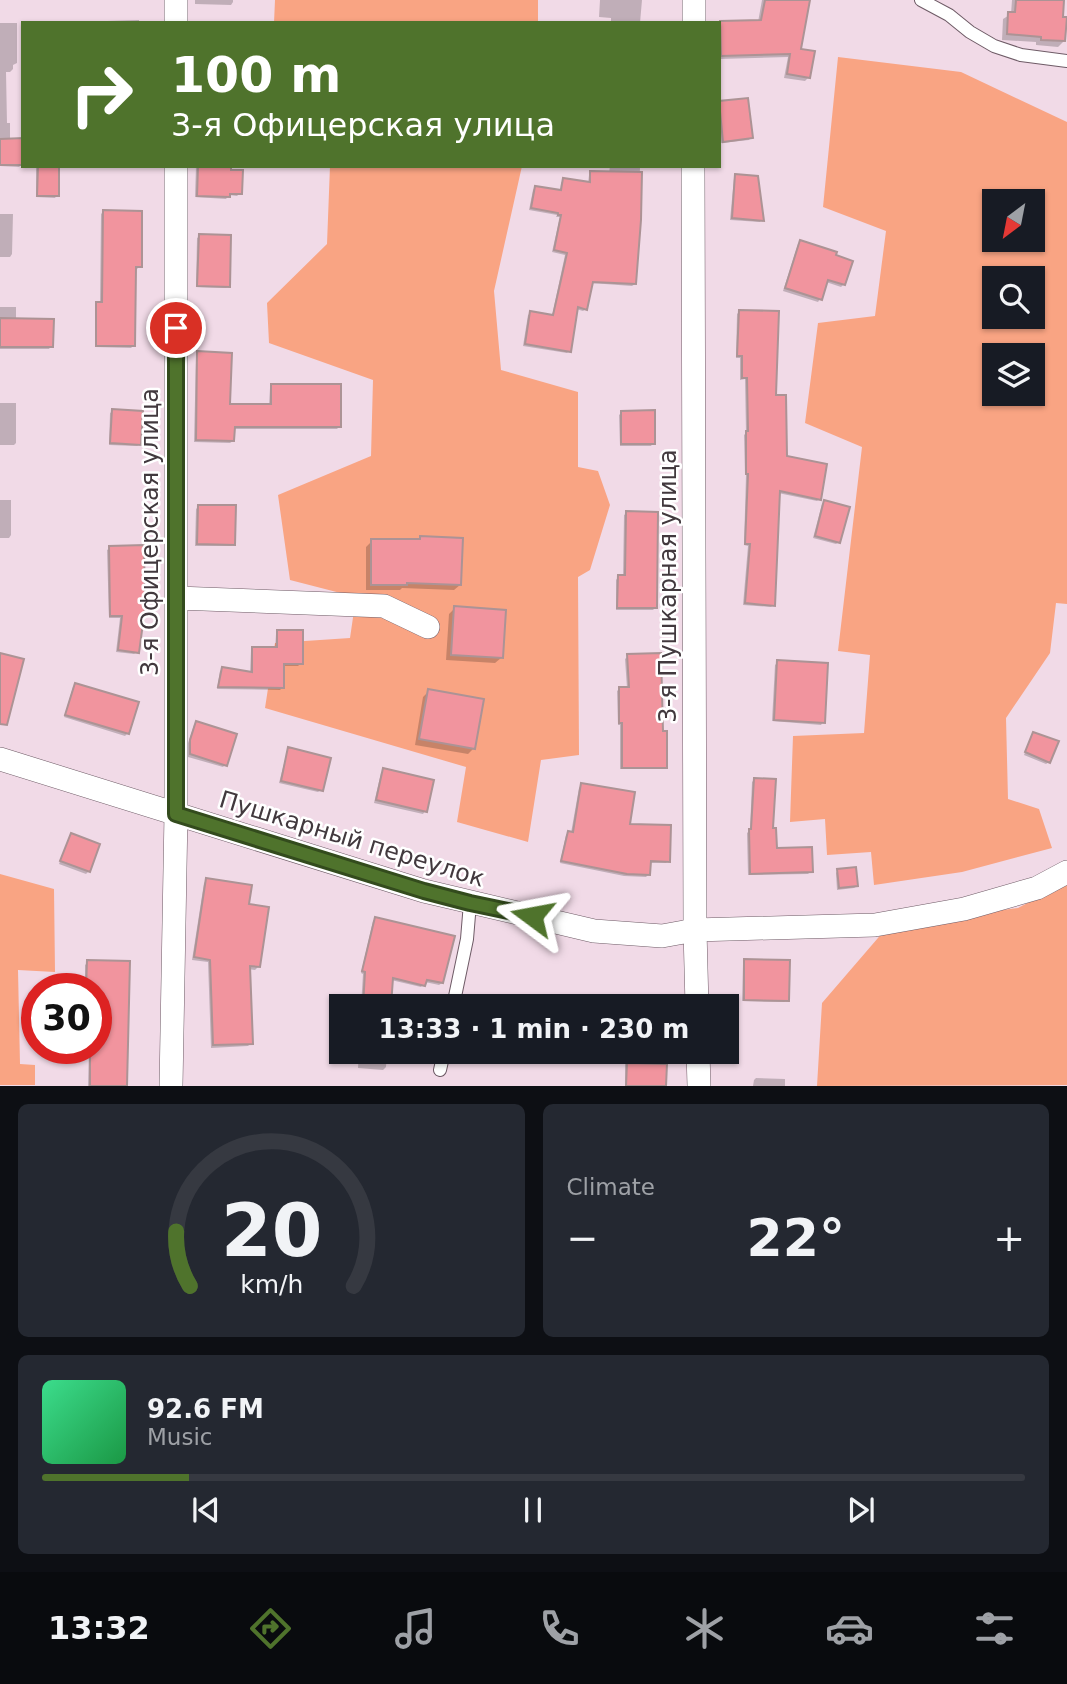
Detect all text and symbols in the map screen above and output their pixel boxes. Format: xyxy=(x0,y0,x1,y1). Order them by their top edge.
text: 100 m xyxy=(171,47,341,104)
icon: right xyxy=(56,49,147,140)
text: 3-я Офицерская улица xyxy=(171,106,555,144)
north arrow xyxy=(982,189,1045,252)
map controls xyxy=(982,189,1045,406)
button: search xyxy=(982,266,1045,329)
pin xyxy=(146,298,206,358)
icon: arrive xyxy=(157,309,195,347)
button: layers xyxy=(982,343,1045,406)
street label: 3-я Офицерская улица xyxy=(136,388,164,676)
street label: 3-я Пушкарная улица xyxy=(654,449,682,723)
street label: Пушкарный переулок xyxy=(216,785,488,893)
position arrow xyxy=(495,879,569,953)
speed limit sign: 30 xyxy=(21,973,112,1064)
text: 13:33 · 1 min · 230 m xyxy=(379,1014,689,1044)
text: Climate xyxy=(567,1174,655,1200)
text: 20 xyxy=(221,1189,322,1274)
text: 22° xyxy=(747,1208,845,1268)
text: − xyxy=(567,1216,598,1260)
text: + xyxy=(993,1216,1025,1260)
text: km/h xyxy=(240,1270,303,1299)
text: 92.6 FM xyxy=(147,1394,264,1424)
text: Music xyxy=(147,1424,212,1450)
icon: previous xyxy=(187,1491,225,1529)
icon: pause xyxy=(514,1491,552,1529)
icon: next xyxy=(842,1491,880,1529)
icon: directions xyxy=(246,1604,295,1653)
icon: music xyxy=(391,1604,440,1653)
icon: phone xyxy=(535,1604,584,1653)
icon: climate xyxy=(680,1604,729,1653)
icon: car xyxy=(825,1604,874,1653)
icon: filters xyxy=(970,1604,1019,1653)
text: 13:32 xyxy=(48,1609,150,1647)

